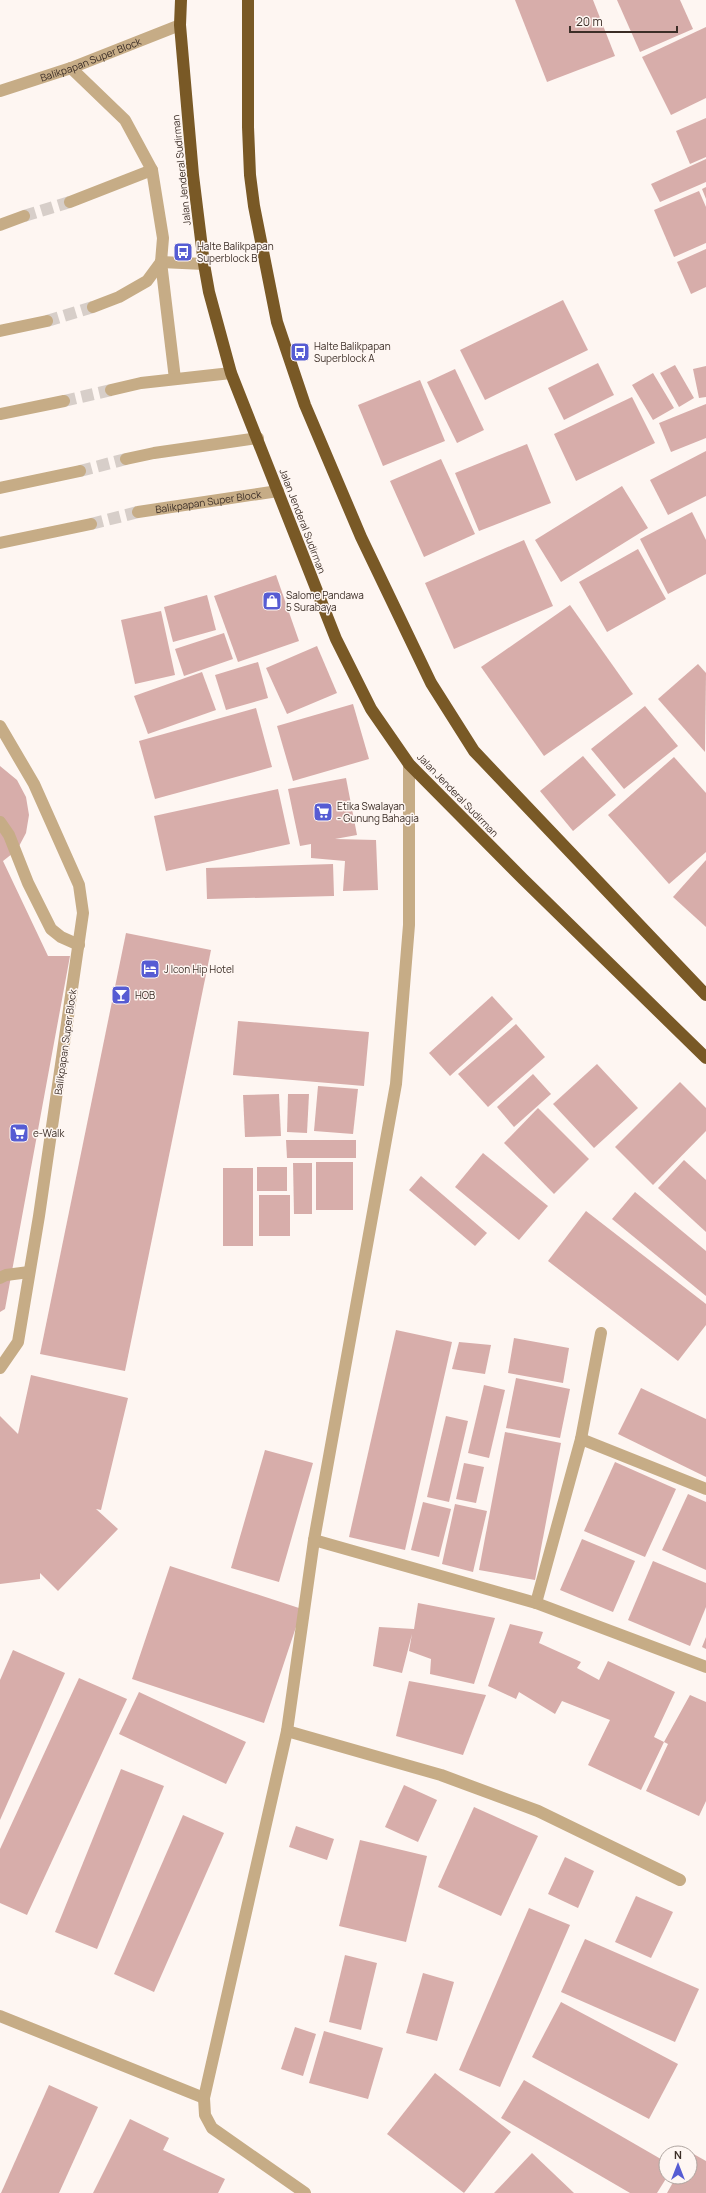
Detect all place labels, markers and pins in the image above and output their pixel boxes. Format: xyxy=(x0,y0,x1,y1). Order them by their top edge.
place label: Halte Balikpapan Superblock B xyxy=(197,239,274,265)
bus stop icon: Halte Balikpapan Superblock B xyxy=(172,241,194,263)
place label: Halte Balikpapan Superblock A xyxy=(314,339,391,365)
bus stop icon: Halte Balikpapan Superblock A xyxy=(289,341,311,363)
place label: Salome Pandawa 5 Surabaya xyxy=(286,588,364,614)
shop icon: Salome Pandawa 5 Surabaya xyxy=(261,590,283,612)
place label: Etika Swalayan - Gunung Bahagia xyxy=(337,799,419,825)
supermarket icon: Etika Swalayan - Gunung Bahagia xyxy=(312,801,334,823)
hotel icon: J Icon Hip Hotel xyxy=(139,958,161,980)
place label: J Icon Hip Hotel xyxy=(164,962,234,976)
bar icon: HOB xyxy=(110,984,132,1006)
place label: HOB xyxy=(135,988,155,1002)
supermarket icon: e-Walk xyxy=(8,1122,30,1144)
place label: e-Walk xyxy=(33,1126,65,1140)

